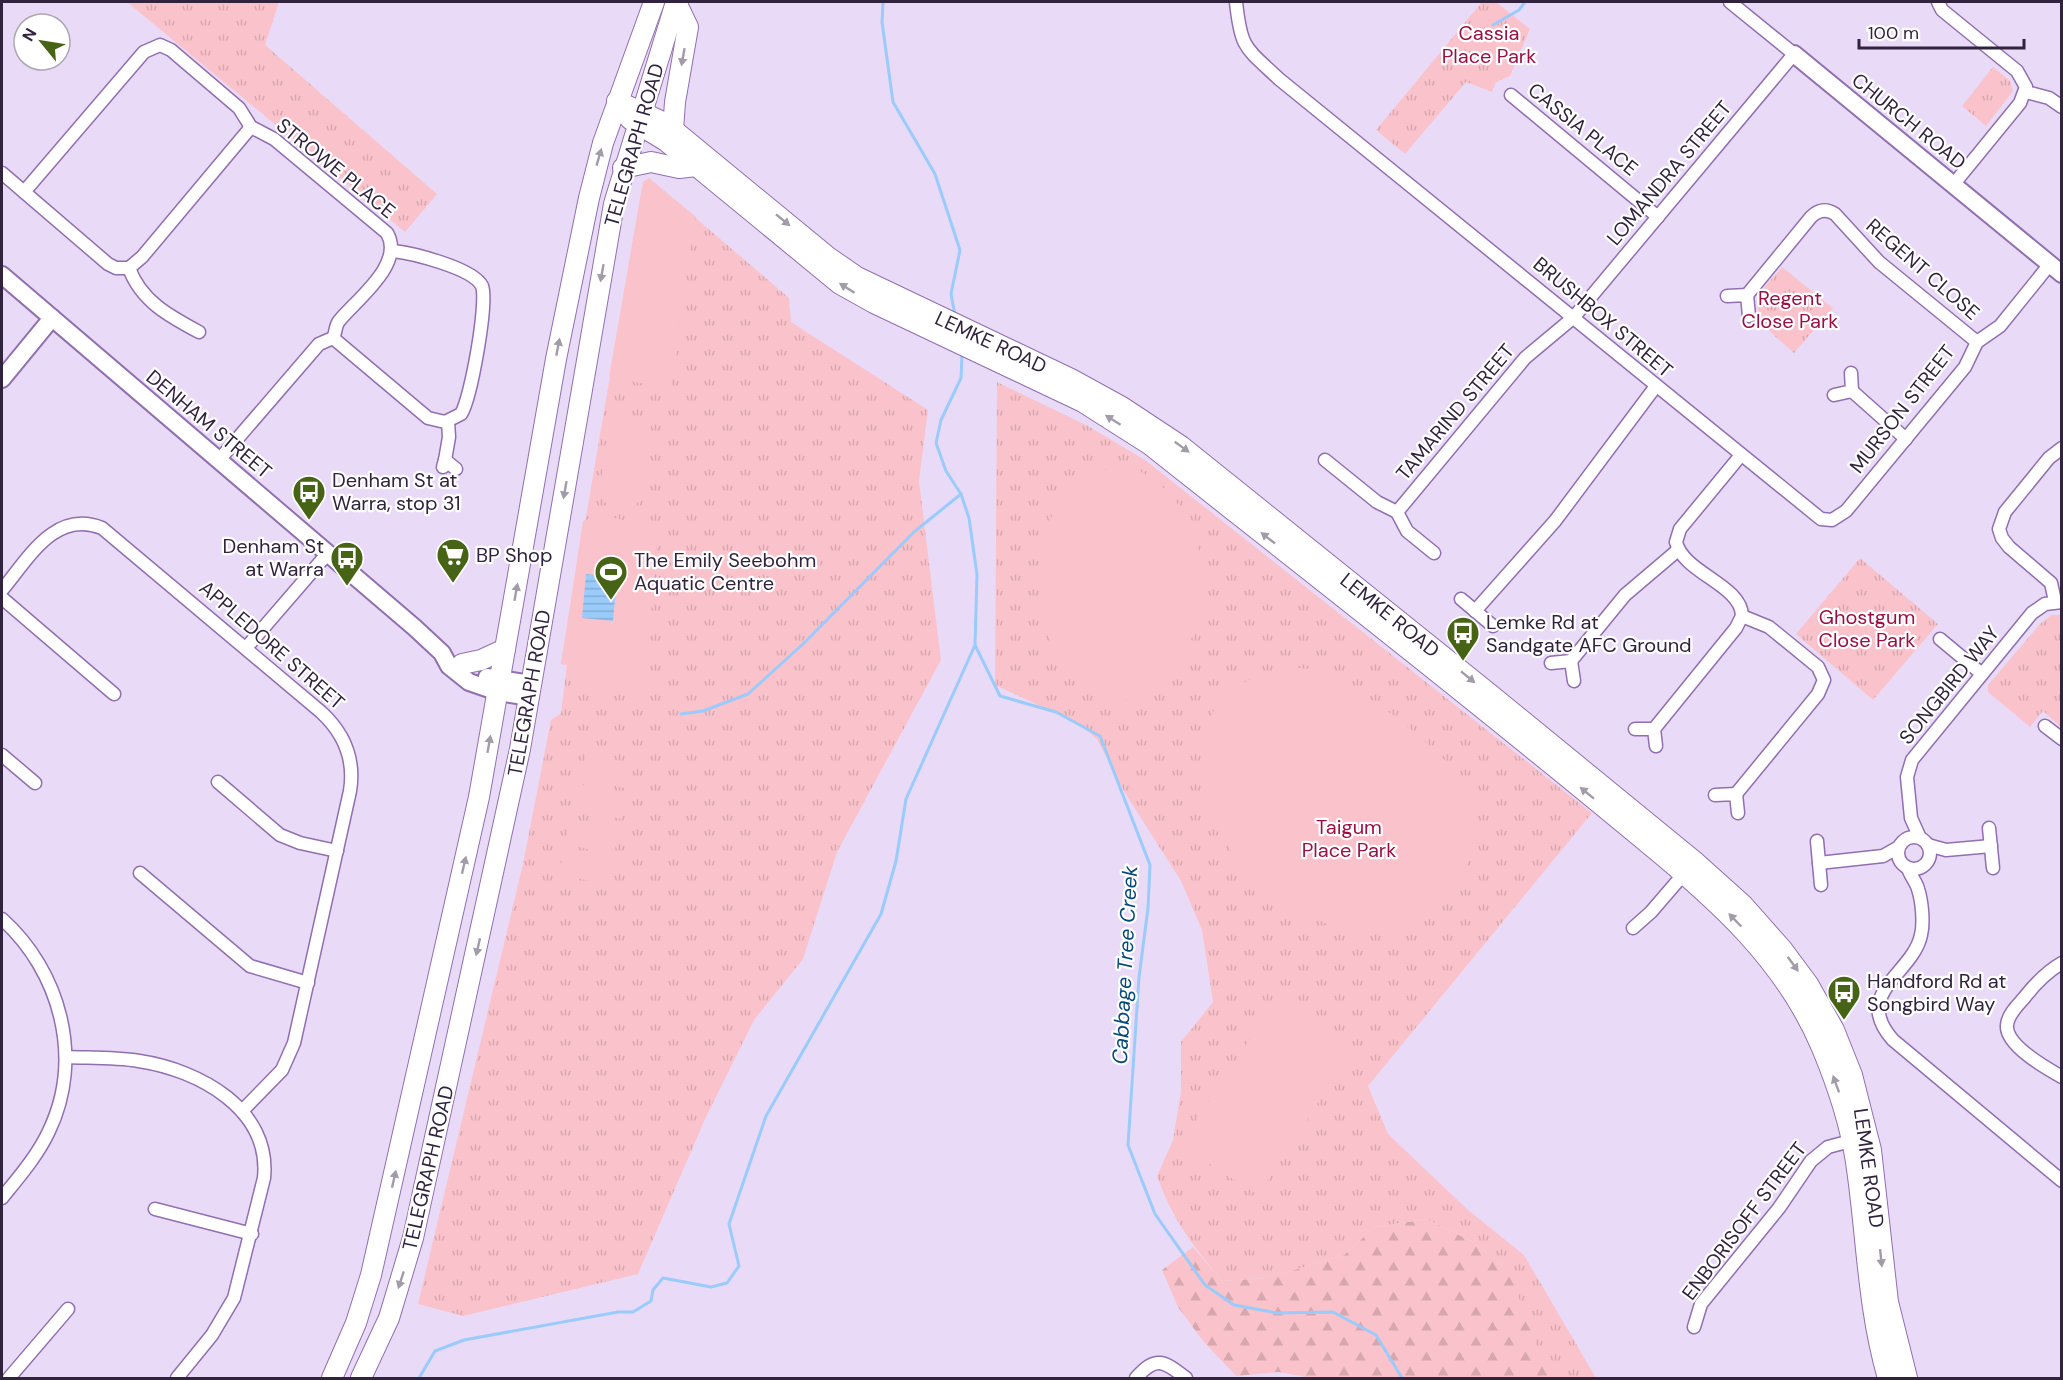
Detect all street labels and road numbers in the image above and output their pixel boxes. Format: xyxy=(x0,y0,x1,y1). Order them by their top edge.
street label: TELEGRAPH ROAD xyxy=(598,60,670,230)
street label: CHURCH ROAD xyxy=(1847,67,1971,175)
street label: CASSIA PLACE xyxy=(1523,77,1643,181)
street label: LOMANDRA STREET xyxy=(1601,95,1737,251)
street label: STROWE PLACE xyxy=(271,112,401,224)
street label: REGENT CLOSE xyxy=(1861,213,1985,325)
street label: BRUSHBOX STREET xyxy=(1528,251,1678,383)
street label: LEMKE ROAD xyxy=(931,305,1051,379)
street label: TAMARIND STREET xyxy=(1390,338,1520,486)
street label: MURSON STREET xyxy=(1844,339,1960,479)
street label: DENHAM STREET xyxy=(141,364,277,484)
street label: LEMKE ROAD xyxy=(1335,567,1445,663)
street label: APPLEDORE STREET xyxy=(194,575,350,715)
street label: TELEGRAPH ROAD xyxy=(502,608,556,778)
street label: SONGBIRD WAY xyxy=(1893,620,2005,750)
street label: TELEGRAPH ROAD xyxy=(396,1083,460,1253)
street label: LEMKE ROAD xyxy=(1848,1107,1890,1229)
street label: ENBORISOFF STREET xyxy=(1676,1137,1812,1305)

